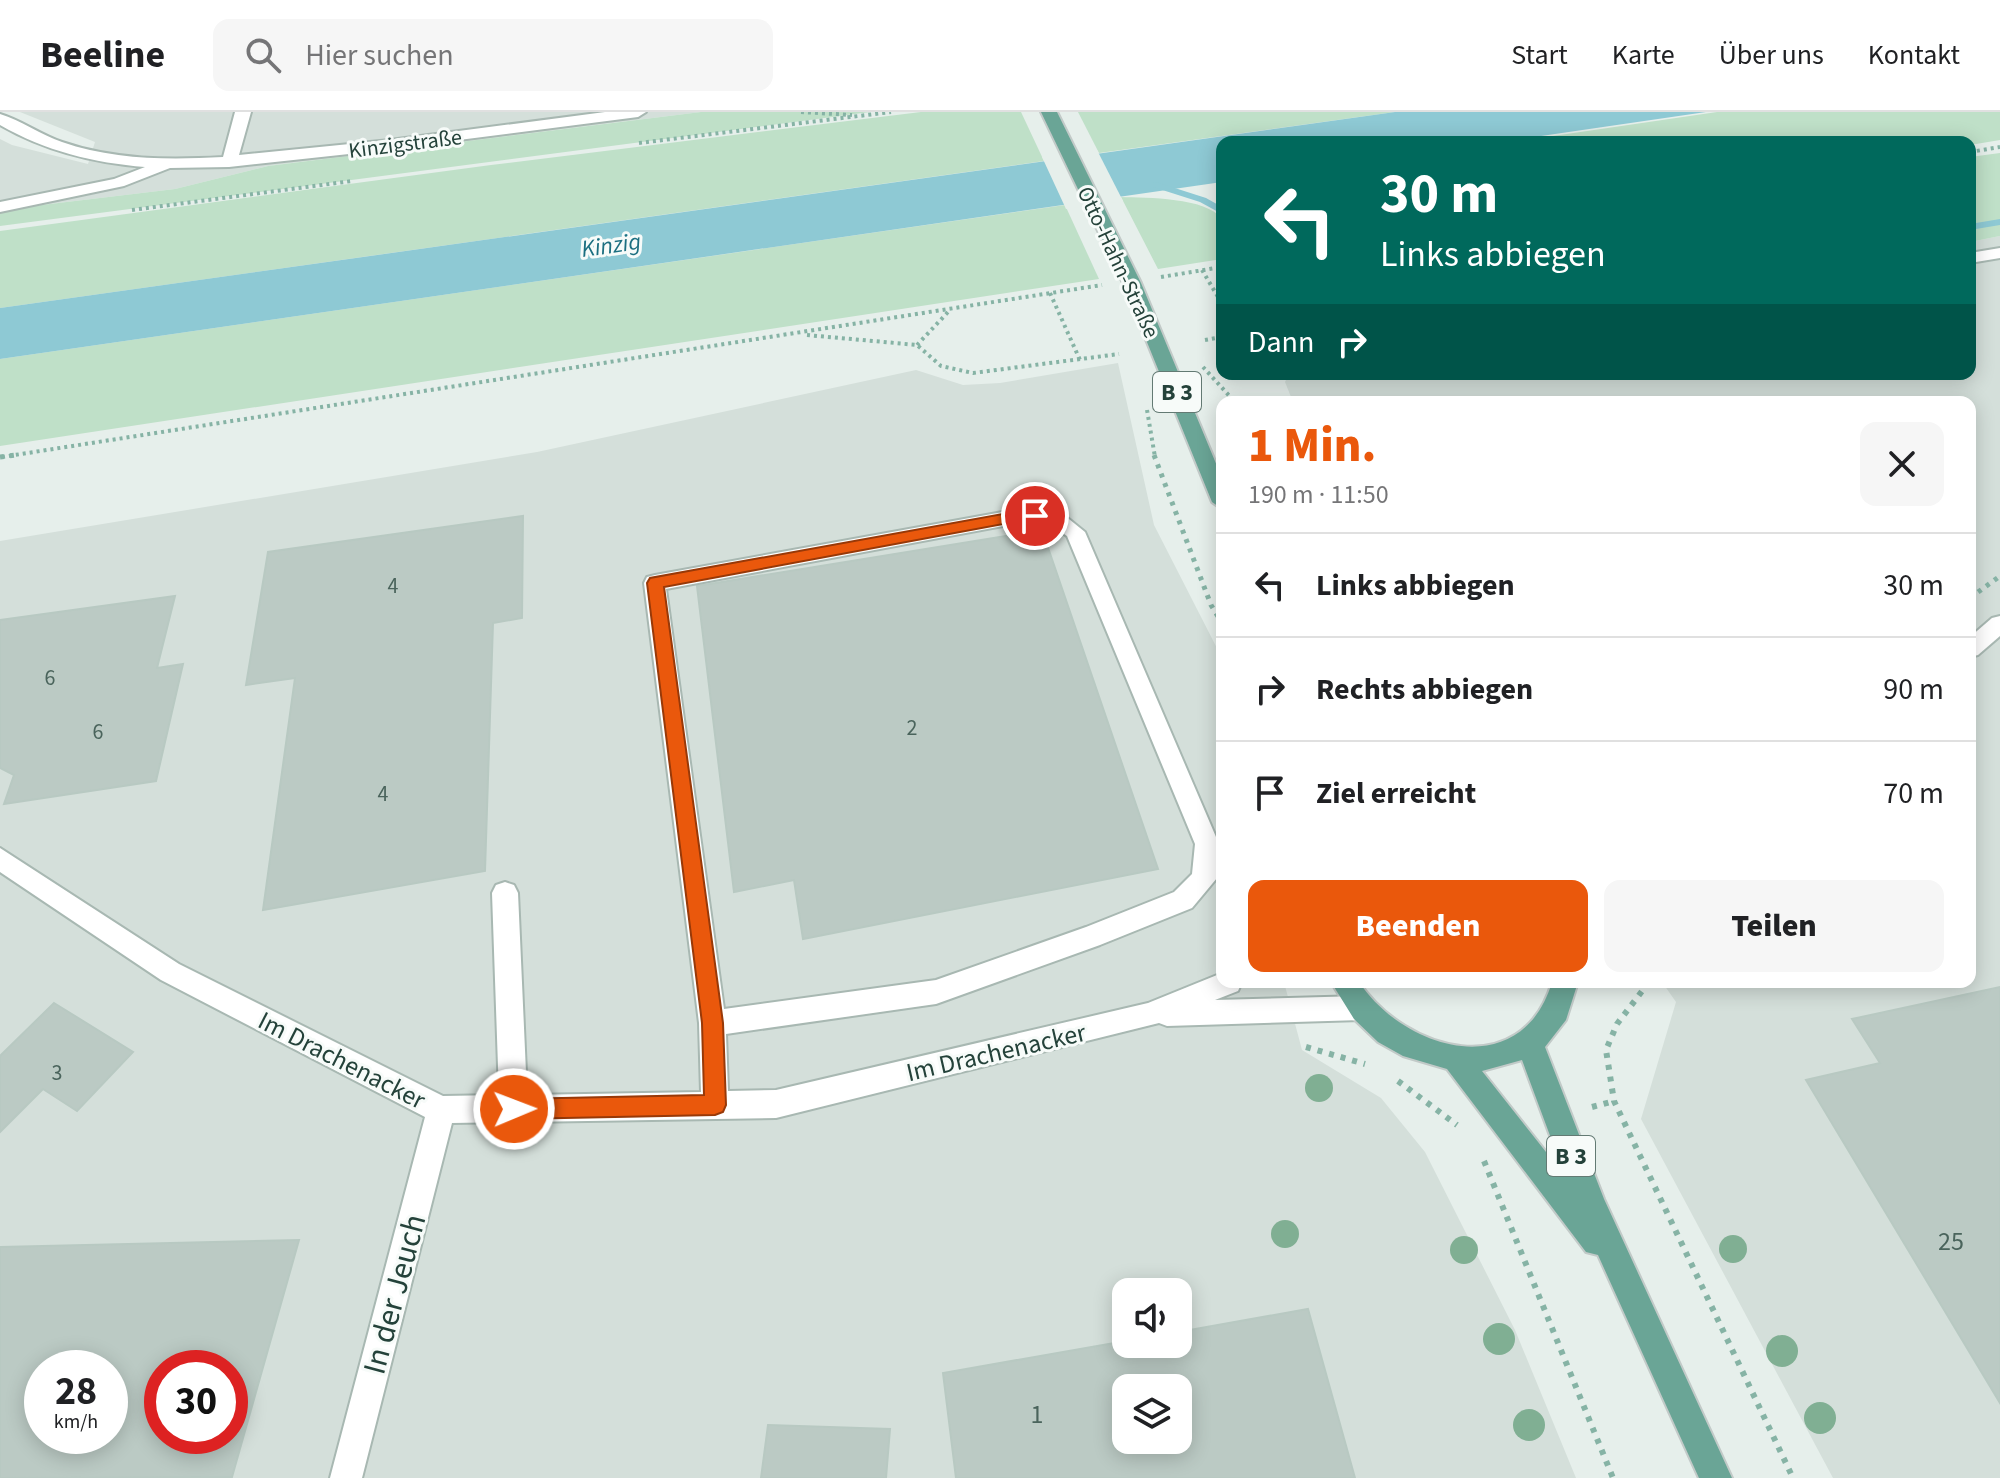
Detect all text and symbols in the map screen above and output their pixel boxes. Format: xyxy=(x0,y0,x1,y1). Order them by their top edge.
search box xyxy=(213,19,773,91)
text: Beeline xyxy=(40,28,165,82)
icon: search xyxy=(241,33,285,77)
text: Hier suchen xyxy=(305,34,454,77)
text: Start xyxy=(1511,35,1568,75)
text: Karte xyxy=(1612,35,1675,75)
text: Über uns xyxy=(1719,35,1824,75)
text: Kontakt xyxy=(1868,35,1960,75)
street label: Kinzigstraße xyxy=(347,121,464,167)
text: 30 m xyxy=(1380,155,1498,234)
icon: left xyxy=(1248,168,1352,272)
street label: Otto-Hahn-Straße xyxy=(1069,181,1167,344)
water label: Kinzig xyxy=(579,224,643,267)
text: Links abbiegen xyxy=(1380,229,1606,280)
icon: right xyxy=(1330,320,1374,364)
text: Dann xyxy=(1248,321,1314,364)
road number: B 3 xyxy=(1153,372,1201,412)
text: 1 Min. xyxy=(1248,412,1376,480)
button: close xyxy=(1860,422,1944,506)
text: 190 m · 11:50 xyxy=(1248,476,1389,513)
pin xyxy=(1001,482,1069,550)
icon: arrive xyxy=(1013,494,1057,538)
icon: left xyxy=(1248,563,1292,607)
text: Links abbiegen xyxy=(1316,564,1515,607)
text: 30 m xyxy=(1883,564,1944,607)
house number: 4 xyxy=(388,570,399,602)
house number: 6 xyxy=(45,662,56,694)
icon: right xyxy=(1248,667,1292,711)
text: Rechts abbiegen xyxy=(1316,668,1533,711)
text: 90 m xyxy=(1883,668,1944,711)
house number: 2 xyxy=(907,712,917,744)
house number: 6 xyxy=(93,716,104,748)
icon: arrive xyxy=(1248,771,1292,815)
text: Ziel erreicht xyxy=(1316,772,1476,815)
text: 70 m xyxy=(1883,772,1944,815)
house number: 4 xyxy=(378,778,389,810)
button: Beenden xyxy=(1248,880,1588,972)
button: Teilen xyxy=(1604,880,1944,972)
street label: Im Drachenacker xyxy=(252,1002,433,1119)
street label: Im Drachenacker xyxy=(903,1014,1091,1091)
house number: 3 xyxy=(52,1057,62,1089)
position arrow xyxy=(472,1067,556,1151)
road number: B 3 xyxy=(1547,1136,1595,1176)
street label: In der Jeuch xyxy=(352,1209,438,1379)
house number: 25 xyxy=(1938,1223,1964,1260)
map controls xyxy=(1112,1278,1192,1454)
button: sound xyxy=(1112,1278,1192,1358)
speed limit sign: 30 xyxy=(144,1350,248,1454)
text: 28 xyxy=(55,1363,97,1420)
button: layers xyxy=(1112,1374,1192,1454)
house number: 1 xyxy=(1031,1396,1043,1433)
text: km/h xyxy=(54,1408,98,1436)

